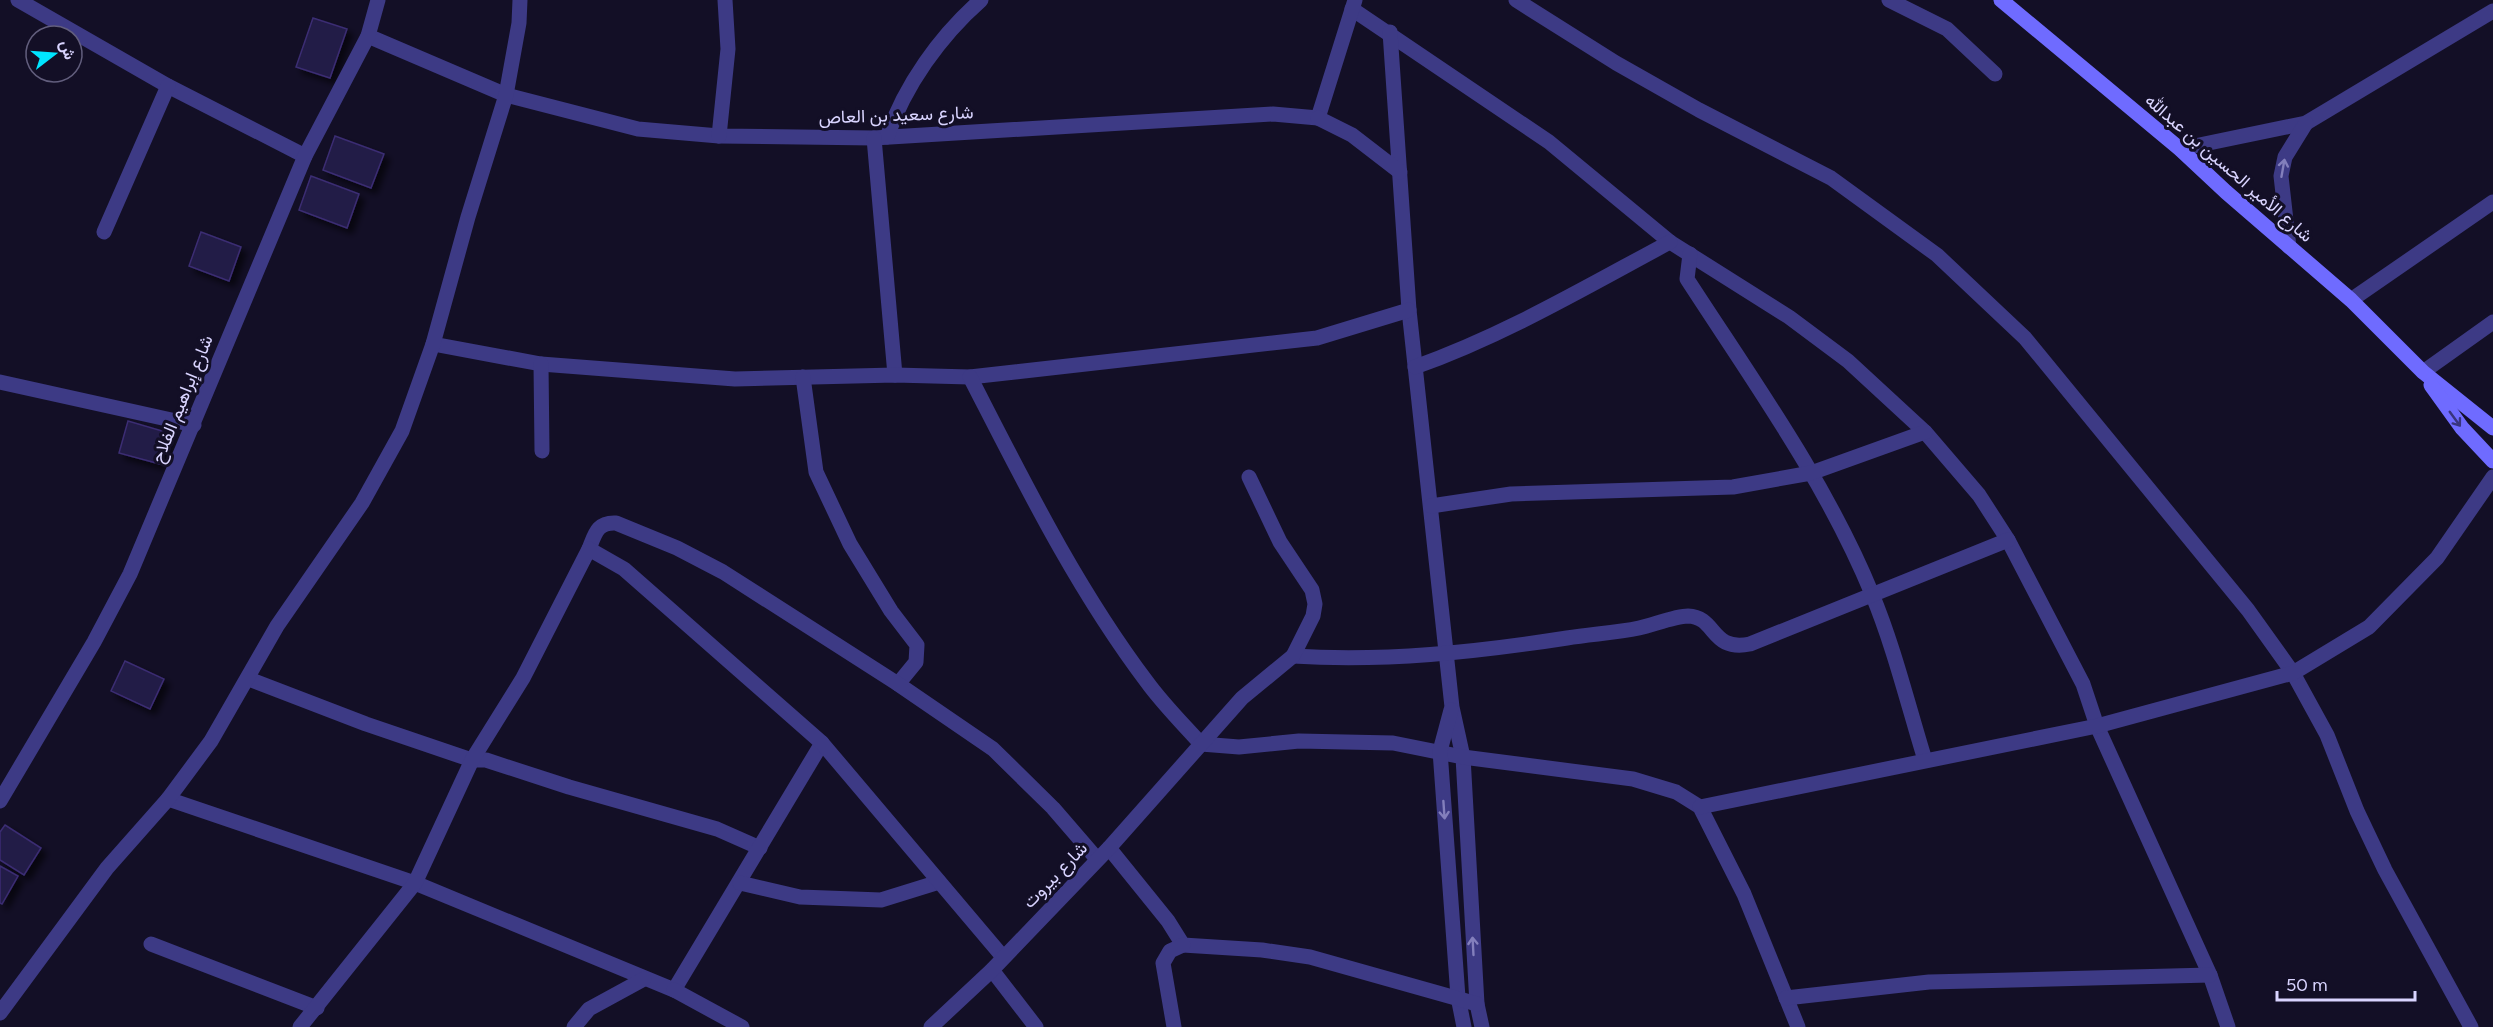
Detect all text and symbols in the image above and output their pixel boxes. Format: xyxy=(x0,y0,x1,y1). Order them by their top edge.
north arrow xyxy=(24,24,84,84)
text: ش xyxy=(56,38,80,62)
street label: شارع الأمير الحسين بن عبدالله xyxy=(2140,89,2317,248)
street label: شارع سعيد بن العاص xyxy=(818,101,974,130)
one-way arrow xyxy=(2278,159,2289,178)
street label: شارع إبراهيم الفلاح xyxy=(146,332,219,467)
one-way arrow xyxy=(2449,410,2461,426)
one-way arrow xyxy=(1438,799,1449,819)
street label: شارع بيروت xyxy=(1018,837,1093,913)
one-way arrow xyxy=(1468,936,1479,956)
scale bar xyxy=(2277,964,2415,1002)
text: 50 m xyxy=(2286,974,2328,996)

